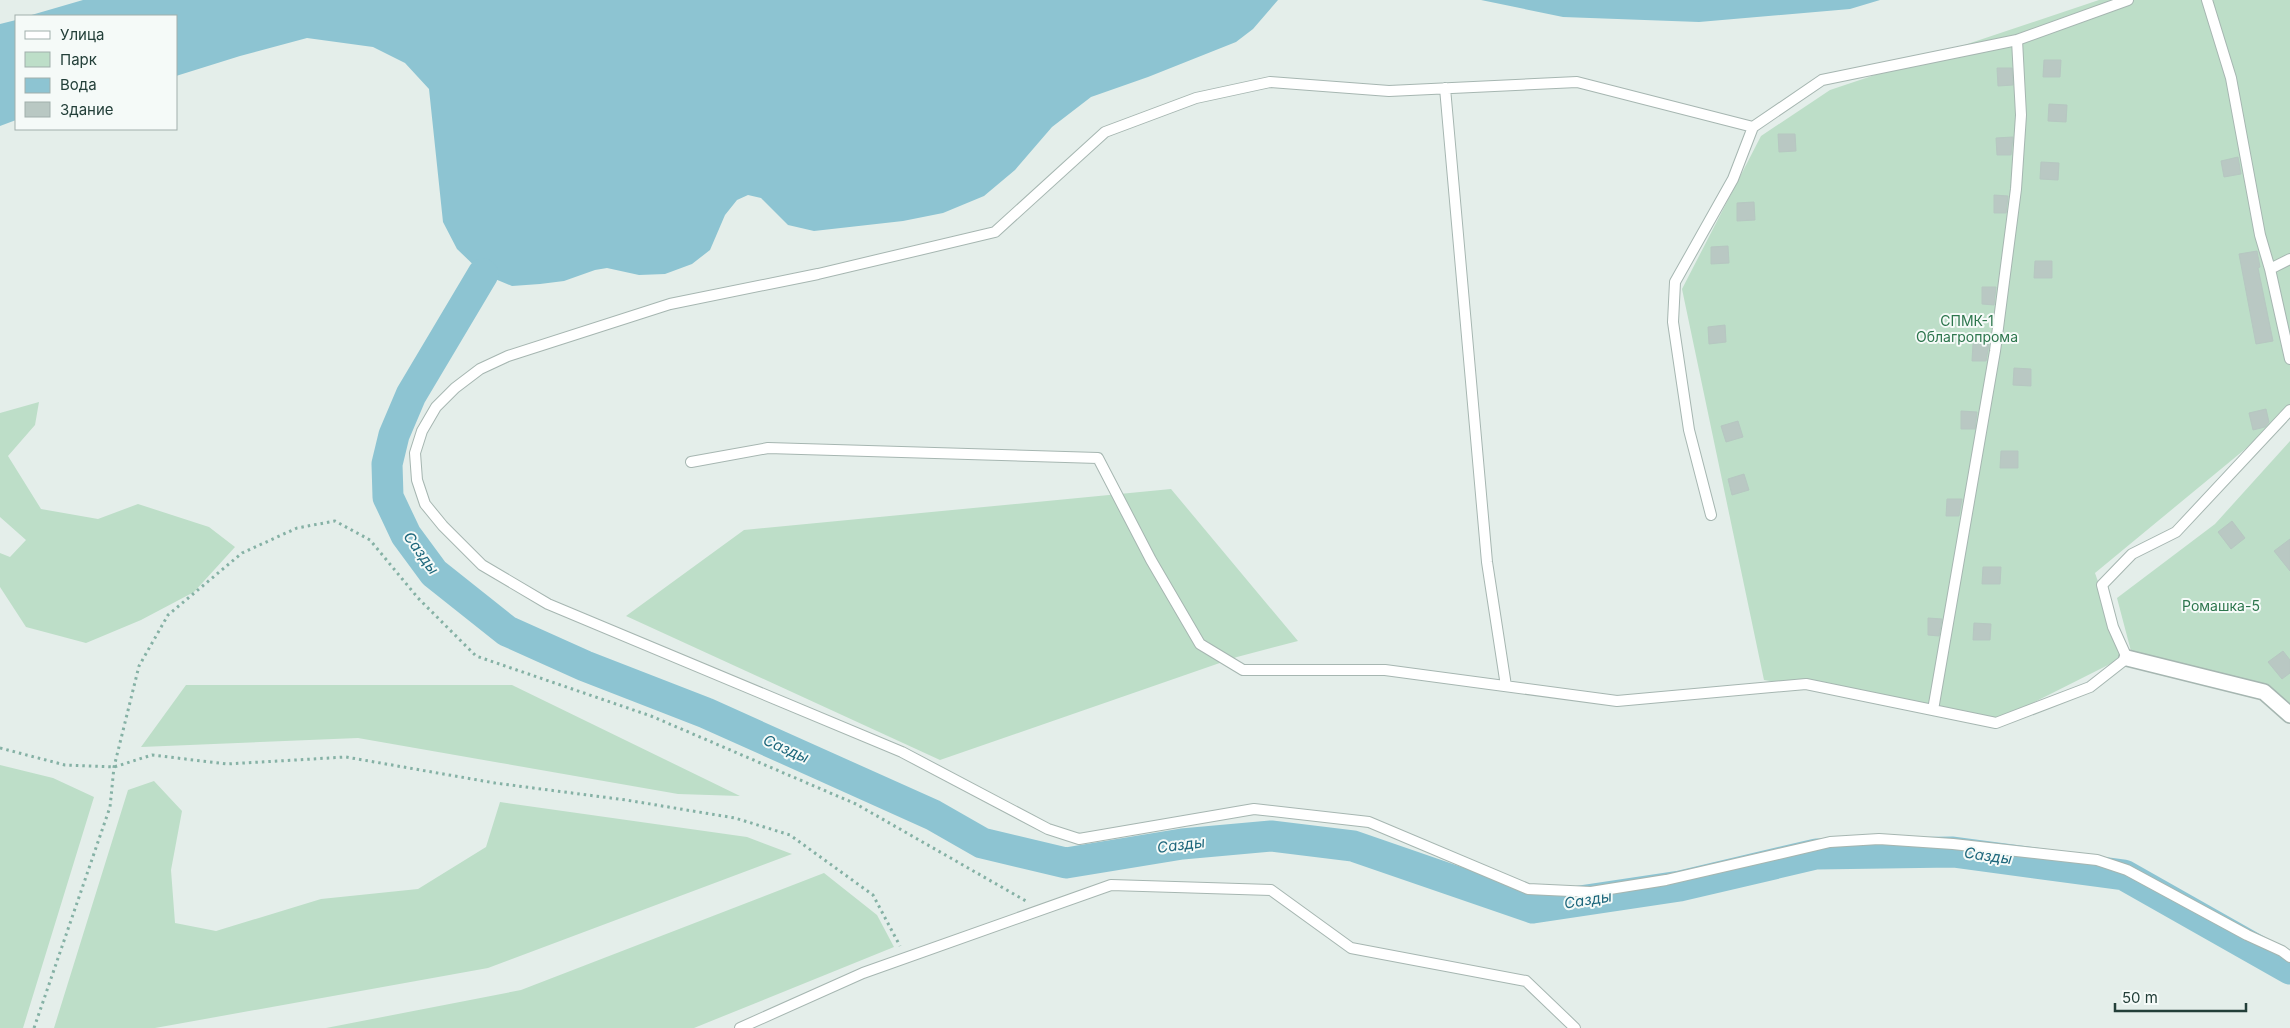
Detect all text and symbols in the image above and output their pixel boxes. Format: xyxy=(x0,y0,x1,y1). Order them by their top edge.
legend xyxy=(15,15,178,130)
text: Улица xyxy=(60,25,104,44)
text: Парк xyxy=(60,50,97,69)
text: Вода xyxy=(60,75,97,94)
text: Здание xyxy=(60,100,114,119)
park label: СПМК-1 Облагропрома xyxy=(1916,312,2018,345)
water label: Сазды xyxy=(400,528,443,578)
park label: Ромашка-5 xyxy=(2182,597,2260,614)
water label: Сазды xyxy=(760,730,812,767)
water label: Сазды xyxy=(1156,832,1206,857)
water label: Сазды xyxy=(1963,843,2013,868)
water label: Сазды xyxy=(1563,886,1613,913)
scale bar xyxy=(2115,980,2246,1012)
text: 50 m xyxy=(2122,988,2158,1007)

